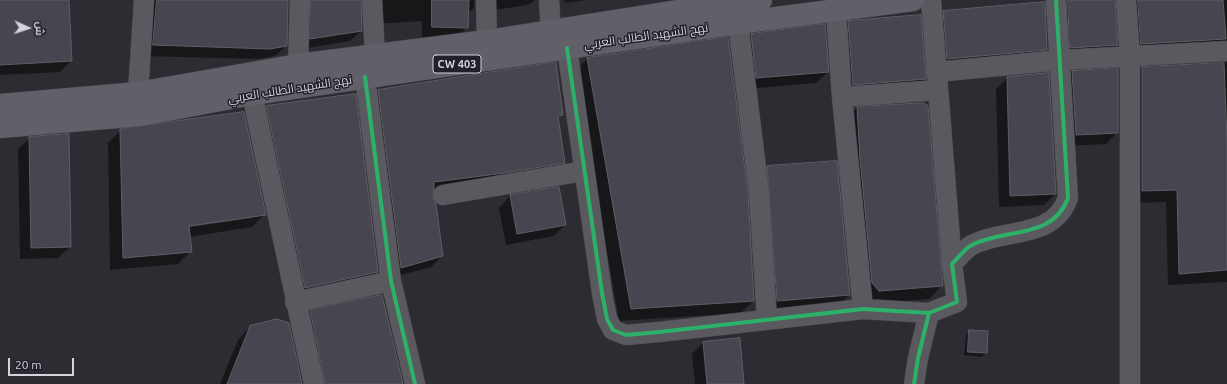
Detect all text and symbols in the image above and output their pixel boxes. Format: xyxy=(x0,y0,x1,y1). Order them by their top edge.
north arrow xyxy=(8,8,48,48)
street label: نهج الشهيد الطالب العربي xyxy=(583,20,709,52)
text: ش xyxy=(34,21,46,36)
road number: CW 403 xyxy=(433,55,481,73)
street label: نهج الشهيد الطالب العربي xyxy=(227,72,353,106)
scale bar xyxy=(10,350,76,376)
text: 20 m xyxy=(15,358,42,371)

